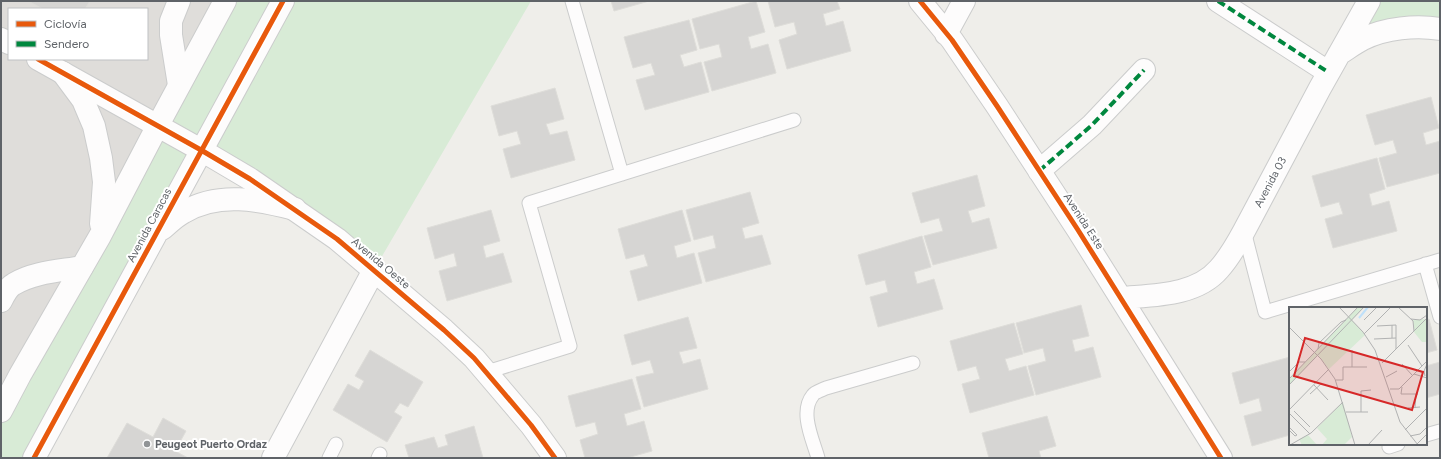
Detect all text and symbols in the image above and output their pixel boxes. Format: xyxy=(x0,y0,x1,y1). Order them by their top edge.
legend xyxy=(8,8,148,60)
text: Ciclovía xyxy=(44,17,87,31)
text: Sendero xyxy=(44,37,89,51)
street label: Avenida 03 xyxy=(1252,155,1289,210)
street label: Avenida Caracas xyxy=(124,186,174,264)
street label: Avenida Este xyxy=(1061,191,1107,252)
street label: Avenida Oeste xyxy=(349,235,413,292)
inset map xyxy=(1289,307,1427,445)
place label: Peugeot Puerto Ordaz xyxy=(155,438,267,451)
marker: Peugeot Puerto Ordaz xyxy=(142,439,152,449)

